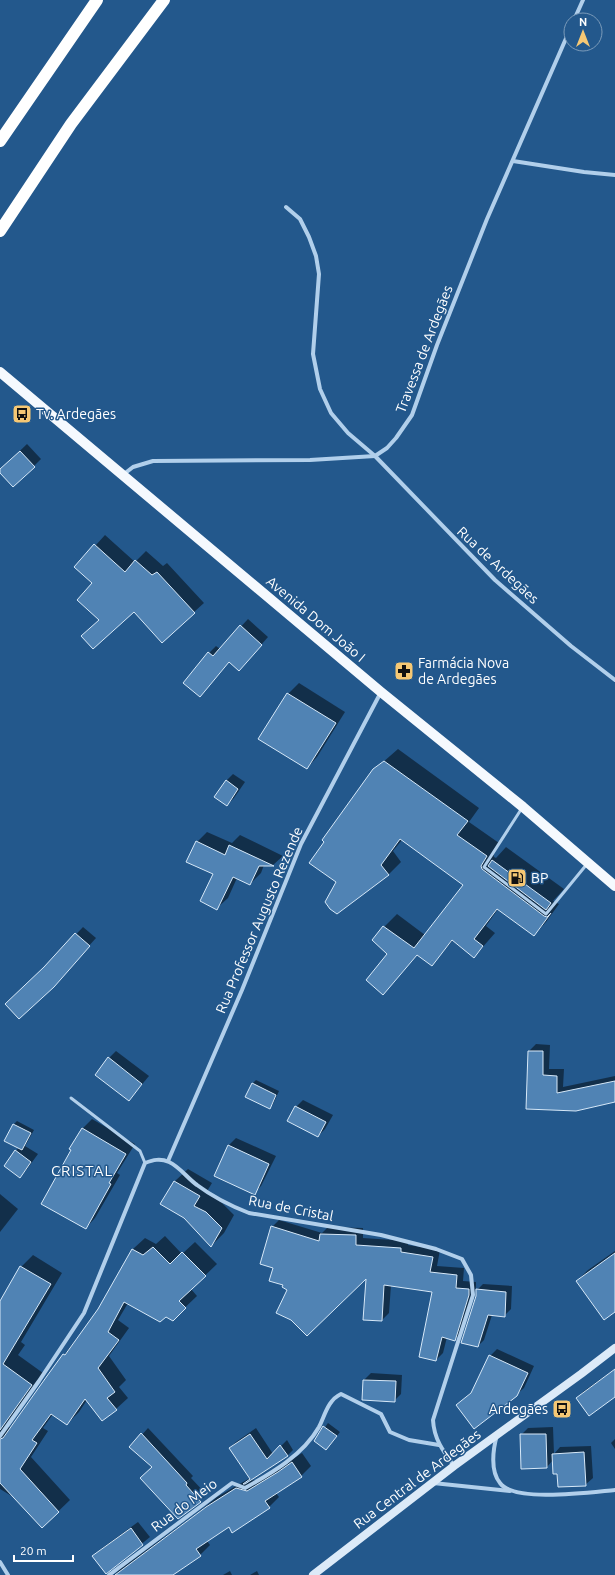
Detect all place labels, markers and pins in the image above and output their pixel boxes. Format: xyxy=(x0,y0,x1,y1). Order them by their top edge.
bus stop icon: Tv. Ardegães xyxy=(11,403,33,425)
place label: Tv. Ardegães xyxy=(36,406,116,422)
place label: Farmácia Nova de Ardegães xyxy=(418,655,509,687)
pharmacy icon: Farmácia Nova de Ardegães xyxy=(393,660,415,682)
fuel station icon: BP xyxy=(506,867,528,889)
place label: BP xyxy=(531,870,548,886)
bus stop icon: Ardegães xyxy=(551,1398,573,1420)
place label: Ardegães xyxy=(489,1401,548,1417)

